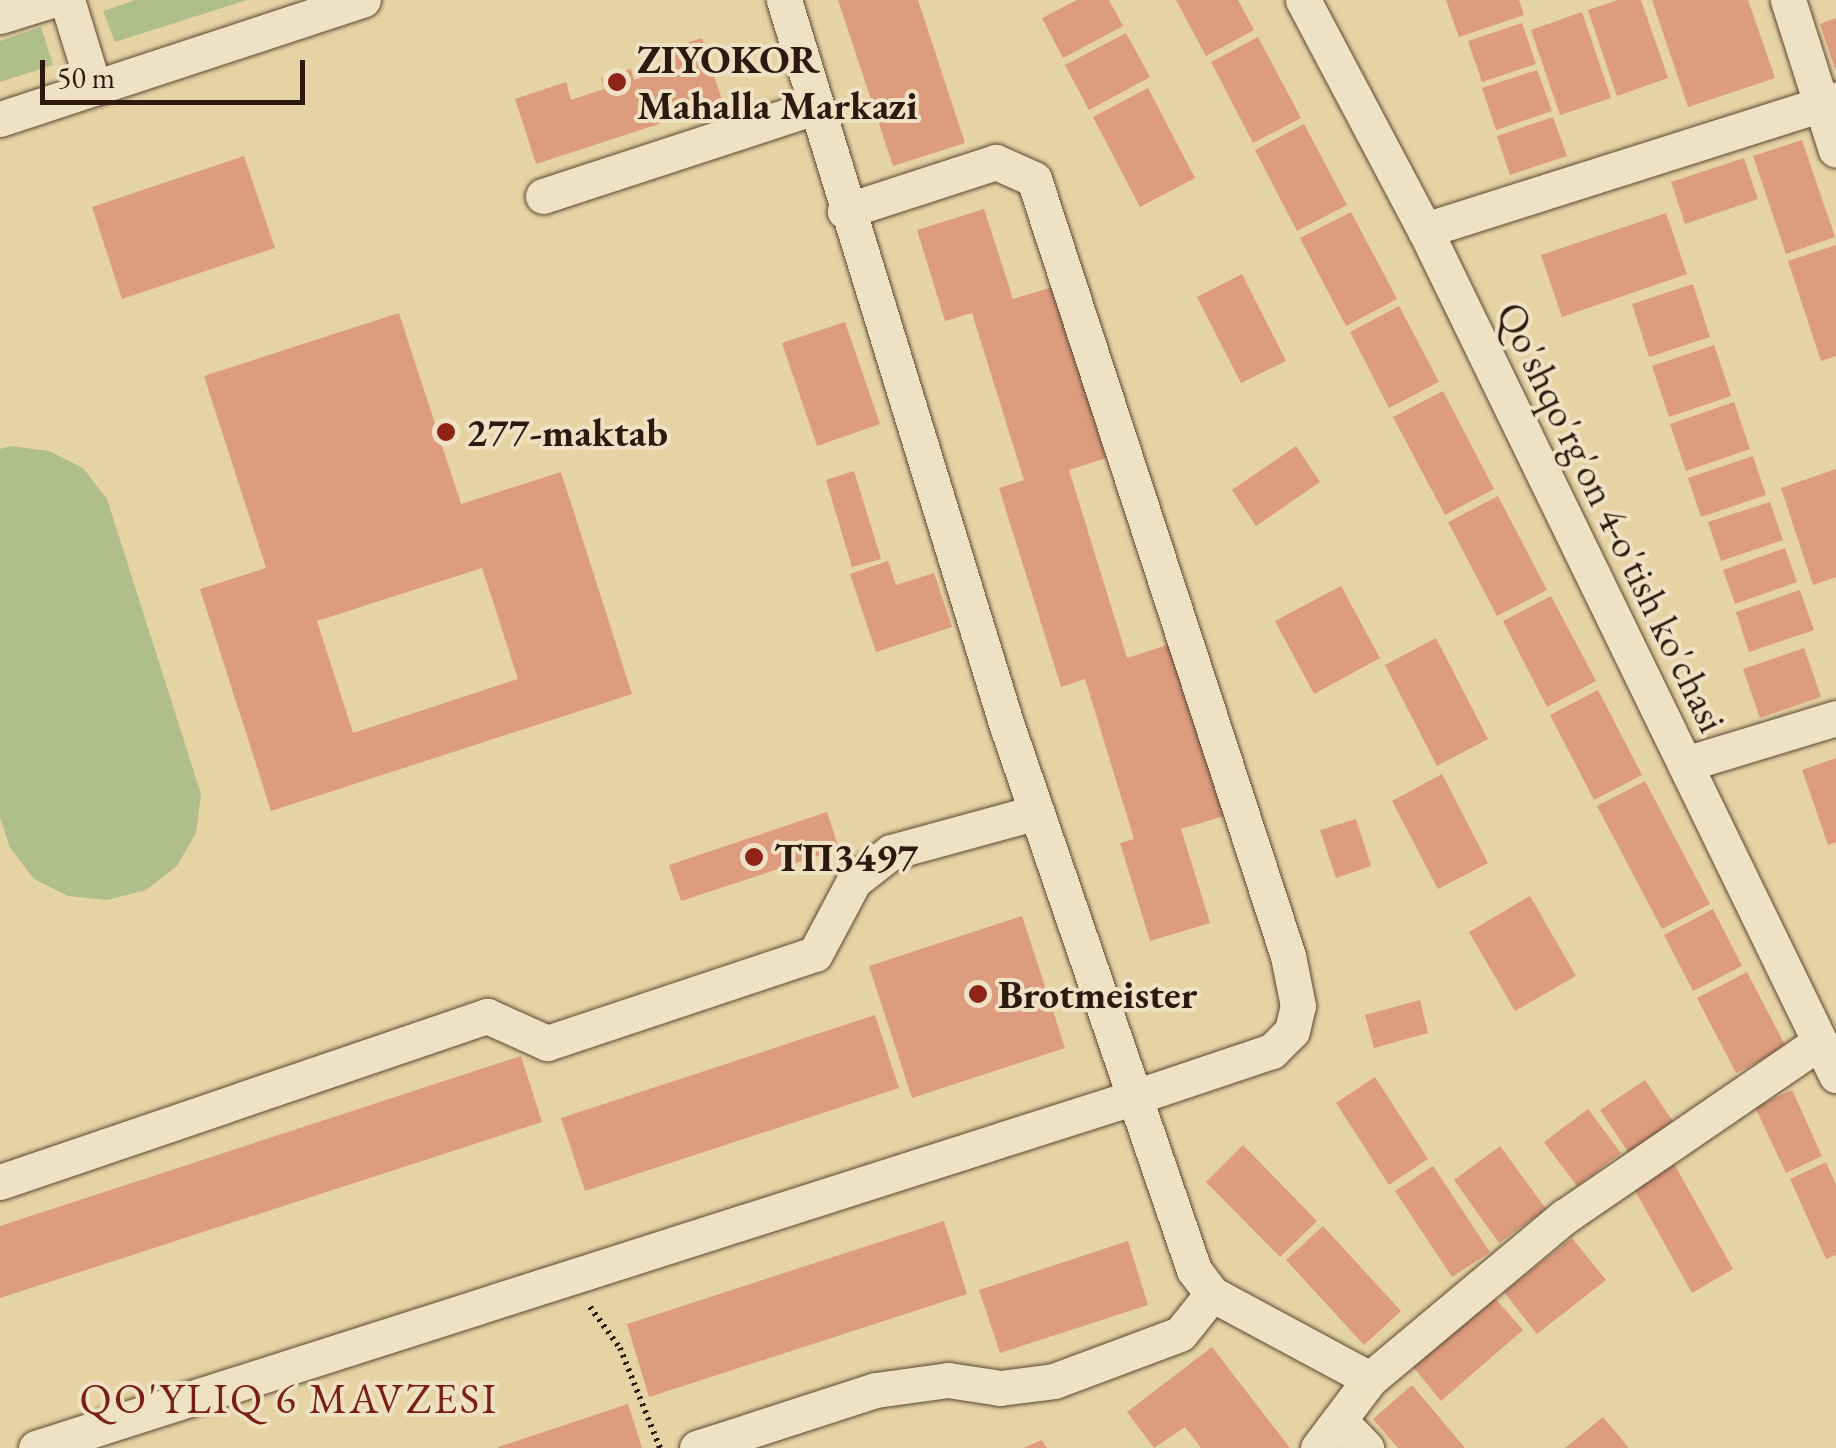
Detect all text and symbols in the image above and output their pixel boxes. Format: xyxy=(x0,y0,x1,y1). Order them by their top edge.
place label: ZIYOKOR Mahalla Markazi xyxy=(637,35,918,129)
scale bar xyxy=(45,40,310,102)
text: 50 m xyxy=(57,58,115,97)
marker: ZIYOKOR Mahalla Markazi xyxy=(606,71,628,93)
street label: Qo'shqo'rg'on 4-o'tish ko'chasi xyxy=(1487,294,1737,740)
place label: 277-maktab xyxy=(466,408,668,456)
marker: 277-maktab xyxy=(435,421,457,443)
place label: ТП3497 xyxy=(774,833,918,881)
marker: ТП3497 xyxy=(743,846,765,868)
place label: Brotmeister xyxy=(998,970,1197,1018)
marker: Brotmeister xyxy=(967,983,989,1005)
district label: QO'YLIQ 6 MAVZESI xyxy=(79,1374,499,1424)

